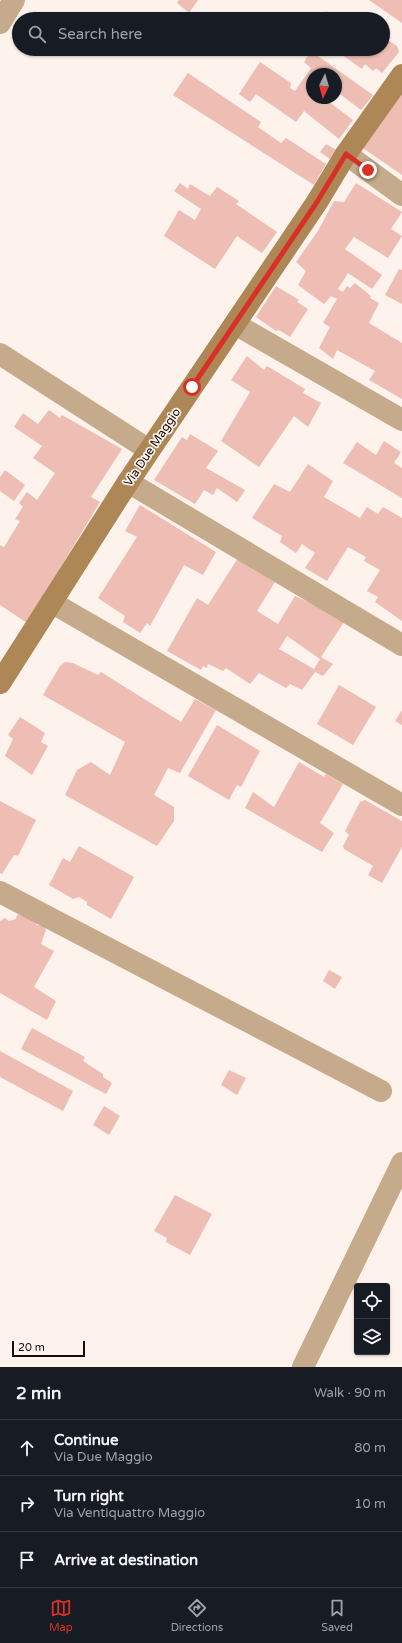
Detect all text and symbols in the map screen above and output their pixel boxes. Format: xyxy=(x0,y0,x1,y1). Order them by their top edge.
search box xyxy=(12,12,390,56)
icon: search xyxy=(26,23,48,45)
text: Search here xyxy=(58,25,142,43)
north arrow xyxy=(306,68,342,104)
route end xyxy=(359,161,377,179)
route start xyxy=(183,378,201,396)
street label: Via Due Maggio xyxy=(121,405,183,489)
map controls xyxy=(354,1283,390,1355)
button: locate xyxy=(354,1283,390,1319)
button: layers xyxy=(354,1319,390,1355)
scale bar xyxy=(12,1339,85,1358)
text: 20 m xyxy=(18,1341,45,1354)
text: 2 min xyxy=(16,1383,61,1404)
text: Walk · 90 m xyxy=(314,1385,386,1401)
text: Continue xyxy=(54,1431,118,1449)
icon: ahead xyxy=(16,1437,38,1459)
text: 80 m xyxy=(354,1440,386,1456)
text: Via Due Maggio xyxy=(54,1449,153,1465)
text: Turn right xyxy=(54,1487,124,1505)
icon: right xyxy=(16,1493,38,1515)
text: 10 m xyxy=(354,1496,386,1512)
text: Via Ventiquattro Maggio xyxy=(54,1505,205,1521)
icon: arrive xyxy=(16,1549,38,1571)
text: Arrive at destination xyxy=(54,1551,198,1569)
tab: Map xyxy=(49,1597,73,1634)
tab: Directions xyxy=(171,1597,223,1634)
tab: Saved xyxy=(321,1597,353,1634)

